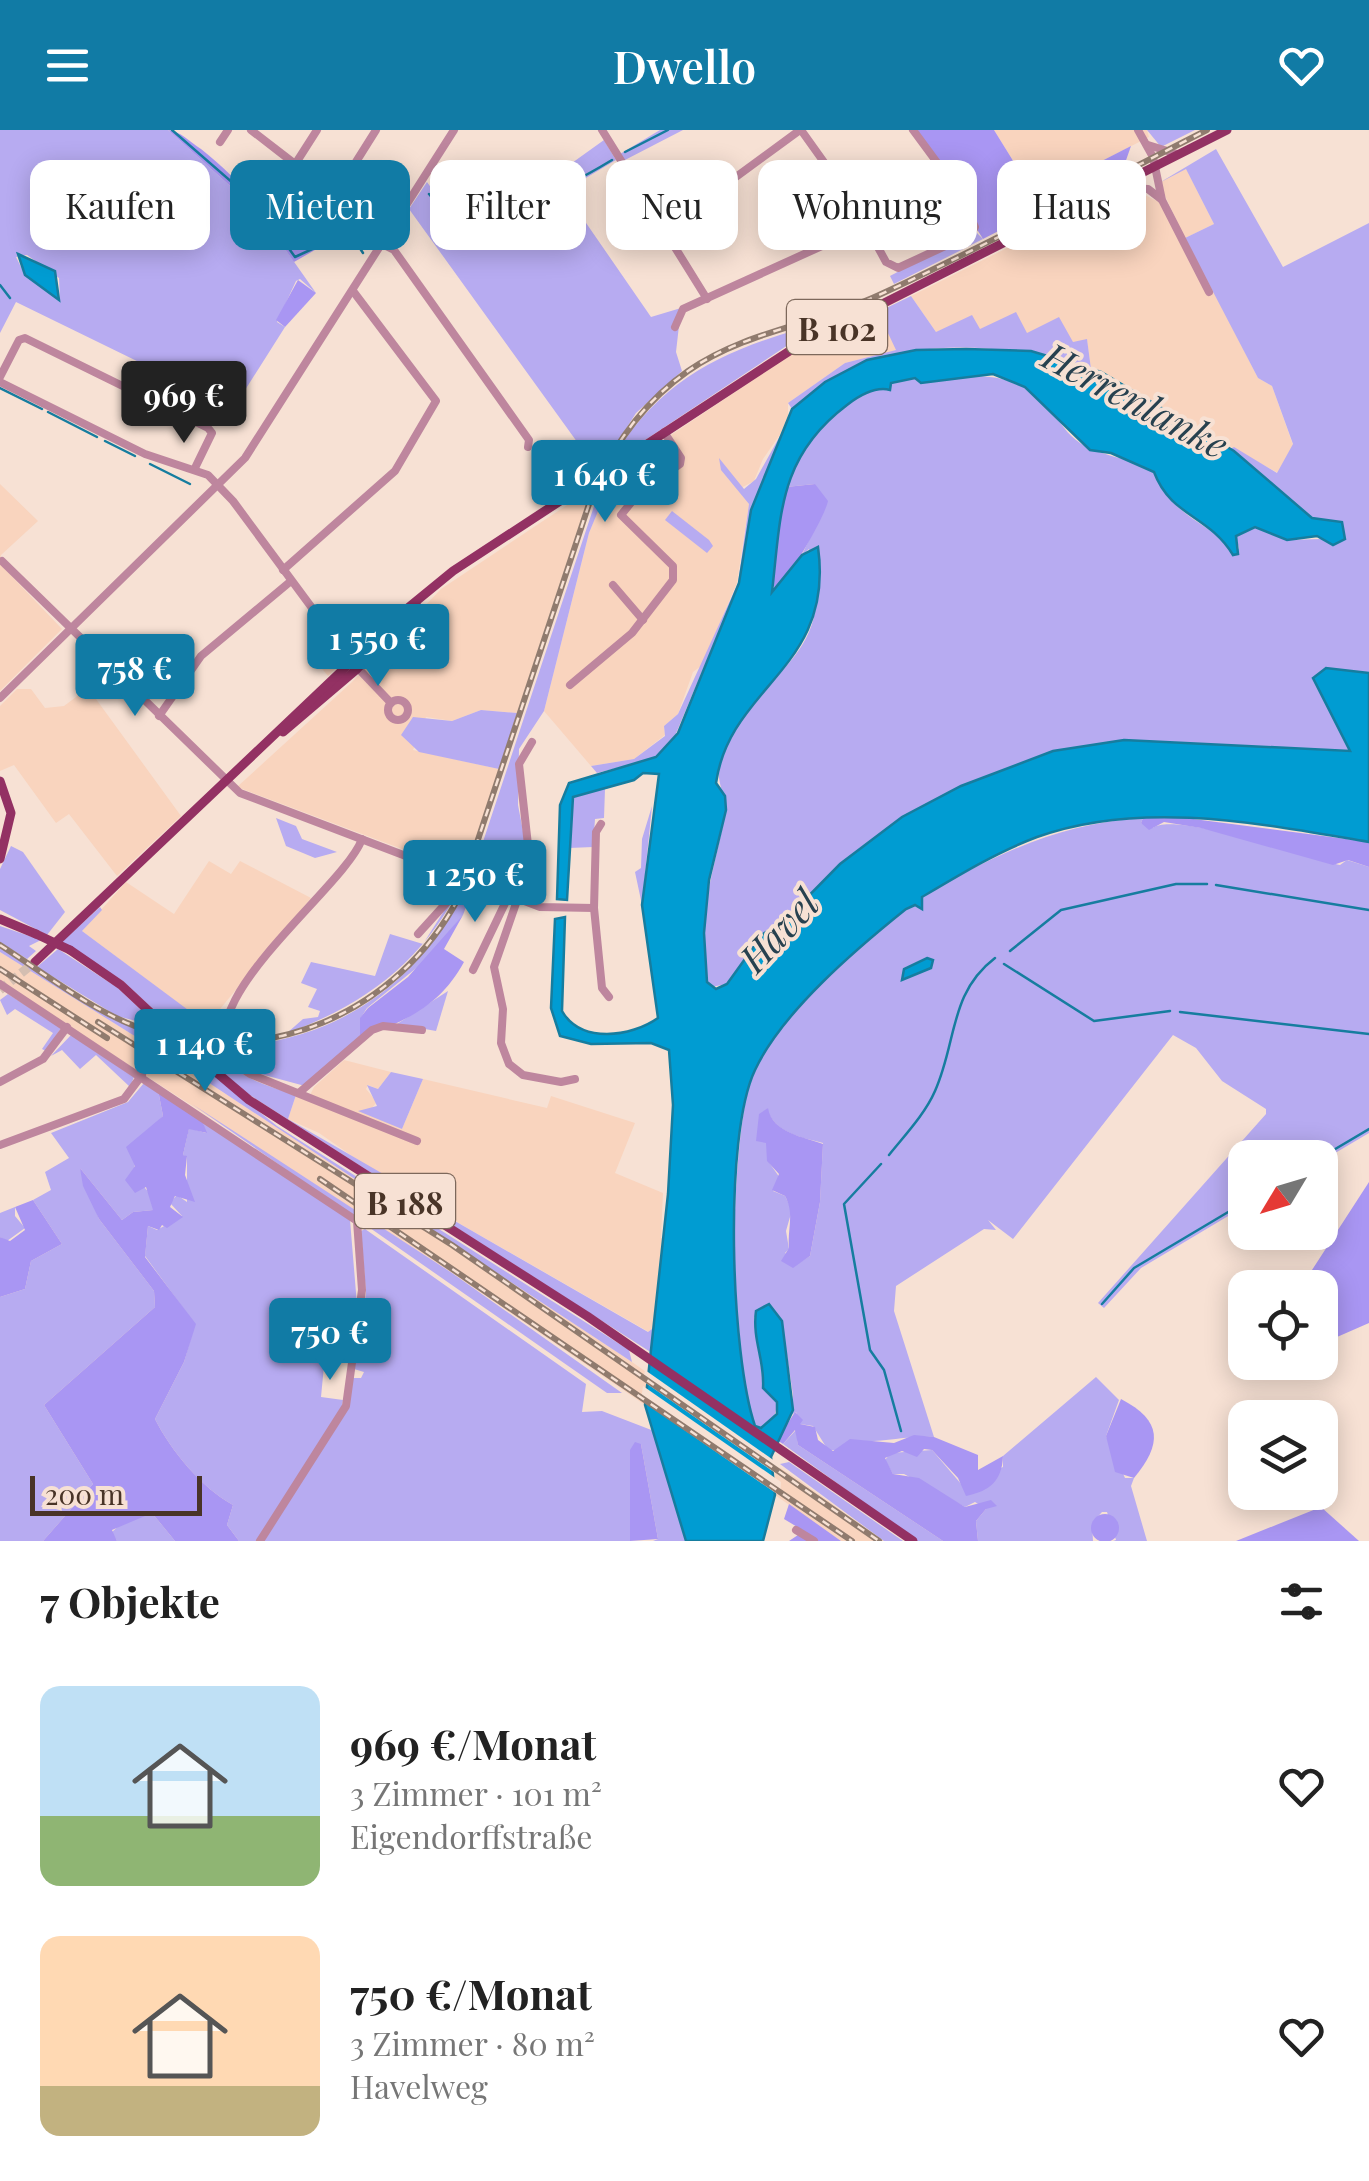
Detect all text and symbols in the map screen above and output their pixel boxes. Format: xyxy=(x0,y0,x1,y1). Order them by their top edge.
text: Dwello xyxy=(613,35,756,95)
icon: menu xyxy=(40,38,95,93)
icon: heart xyxy=(1274,38,1329,93)
chip: Kaufen xyxy=(30,160,210,250)
chip: Mieten xyxy=(230,160,410,250)
chip: Filter xyxy=(430,160,586,250)
chip: Neu xyxy=(606,160,738,250)
chip: Wohnung xyxy=(758,160,977,250)
chip: Haus xyxy=(997,160,1146,250)
road number: B 102 xyxy=(787,300,887,354)
water label: Herrenlanke xyxy=(1033,328,1237,469)
pin: 969 € xyxy=(114,361,254,446)
text: 969 € xyxy=(143,372,225,415)
pin: 1 640 € xyxy=(513,440,697,525)
text: 1 640 € xyxy=(553,451,657,494)
pin: 1 550 € xyxy=(286,604,470,689)
text: 1 550 € xyxy=(329,615,427,658)
pin: 758 € xyxy=(65,634,205,719)
text: 758 € xyxy=(97,645,173,688)
pin: 1 250 € xyxy=(383,840,567,925)
text: 1 250 € xyxy=(425,851,525,894)
water label: Havel xyxy=(726,877,830,983)
pin: 1 140 € xyxy=(113,1009,297,1094)
text: 1 140 € xyxy=(156,1020,254,1063)
north arrow xyxy=(1228,1140,1338,1250)
map controls xyxy=(1228,1140,1338,1510)
road number: B 188 xyxy=(355,1174,455,1228)
button: locate xyxy=(1228,1270,1338,1380)
pin: 750 € xyxy=(260,1298,400,1383)
text: 750 € xyxy=(291,1309,369,1352)
button: layers xyxy=(1228,1400,1338,1510)
scale bar xyxy=(30,1471,202,1516)
text: 200 m xyxy=(45,1475,124,1512)
text: 7 Objekte xyxy=(40,1573,220,1629)
icon: filters xyxy=(1274,1574,1329,1629)
text: 969 €/Monat xyxy=(350,1715,596,1771)
icon: home xyxy=(120,1726,240,1846)
icon: heart xyxy=(1274,1759,1329,1814)
text: 3 Zimmer · 101 m² xyxy=(350,1771,602,1814)
text: Eigendorffstraße xyxy=(350,1814,593,1857)
text: 750 €/Monat xyxy=(350,1965,592,2021)
icon: home xyxy=(120,1976,240,2096)
icon: heart xyxy=(1274,2009,1329,2064)
text: 3 Zimmer · 80 m² xyxy=(350,2021,595,2064)
text: Havelweg xyxy=(350,2064,488,2107)

